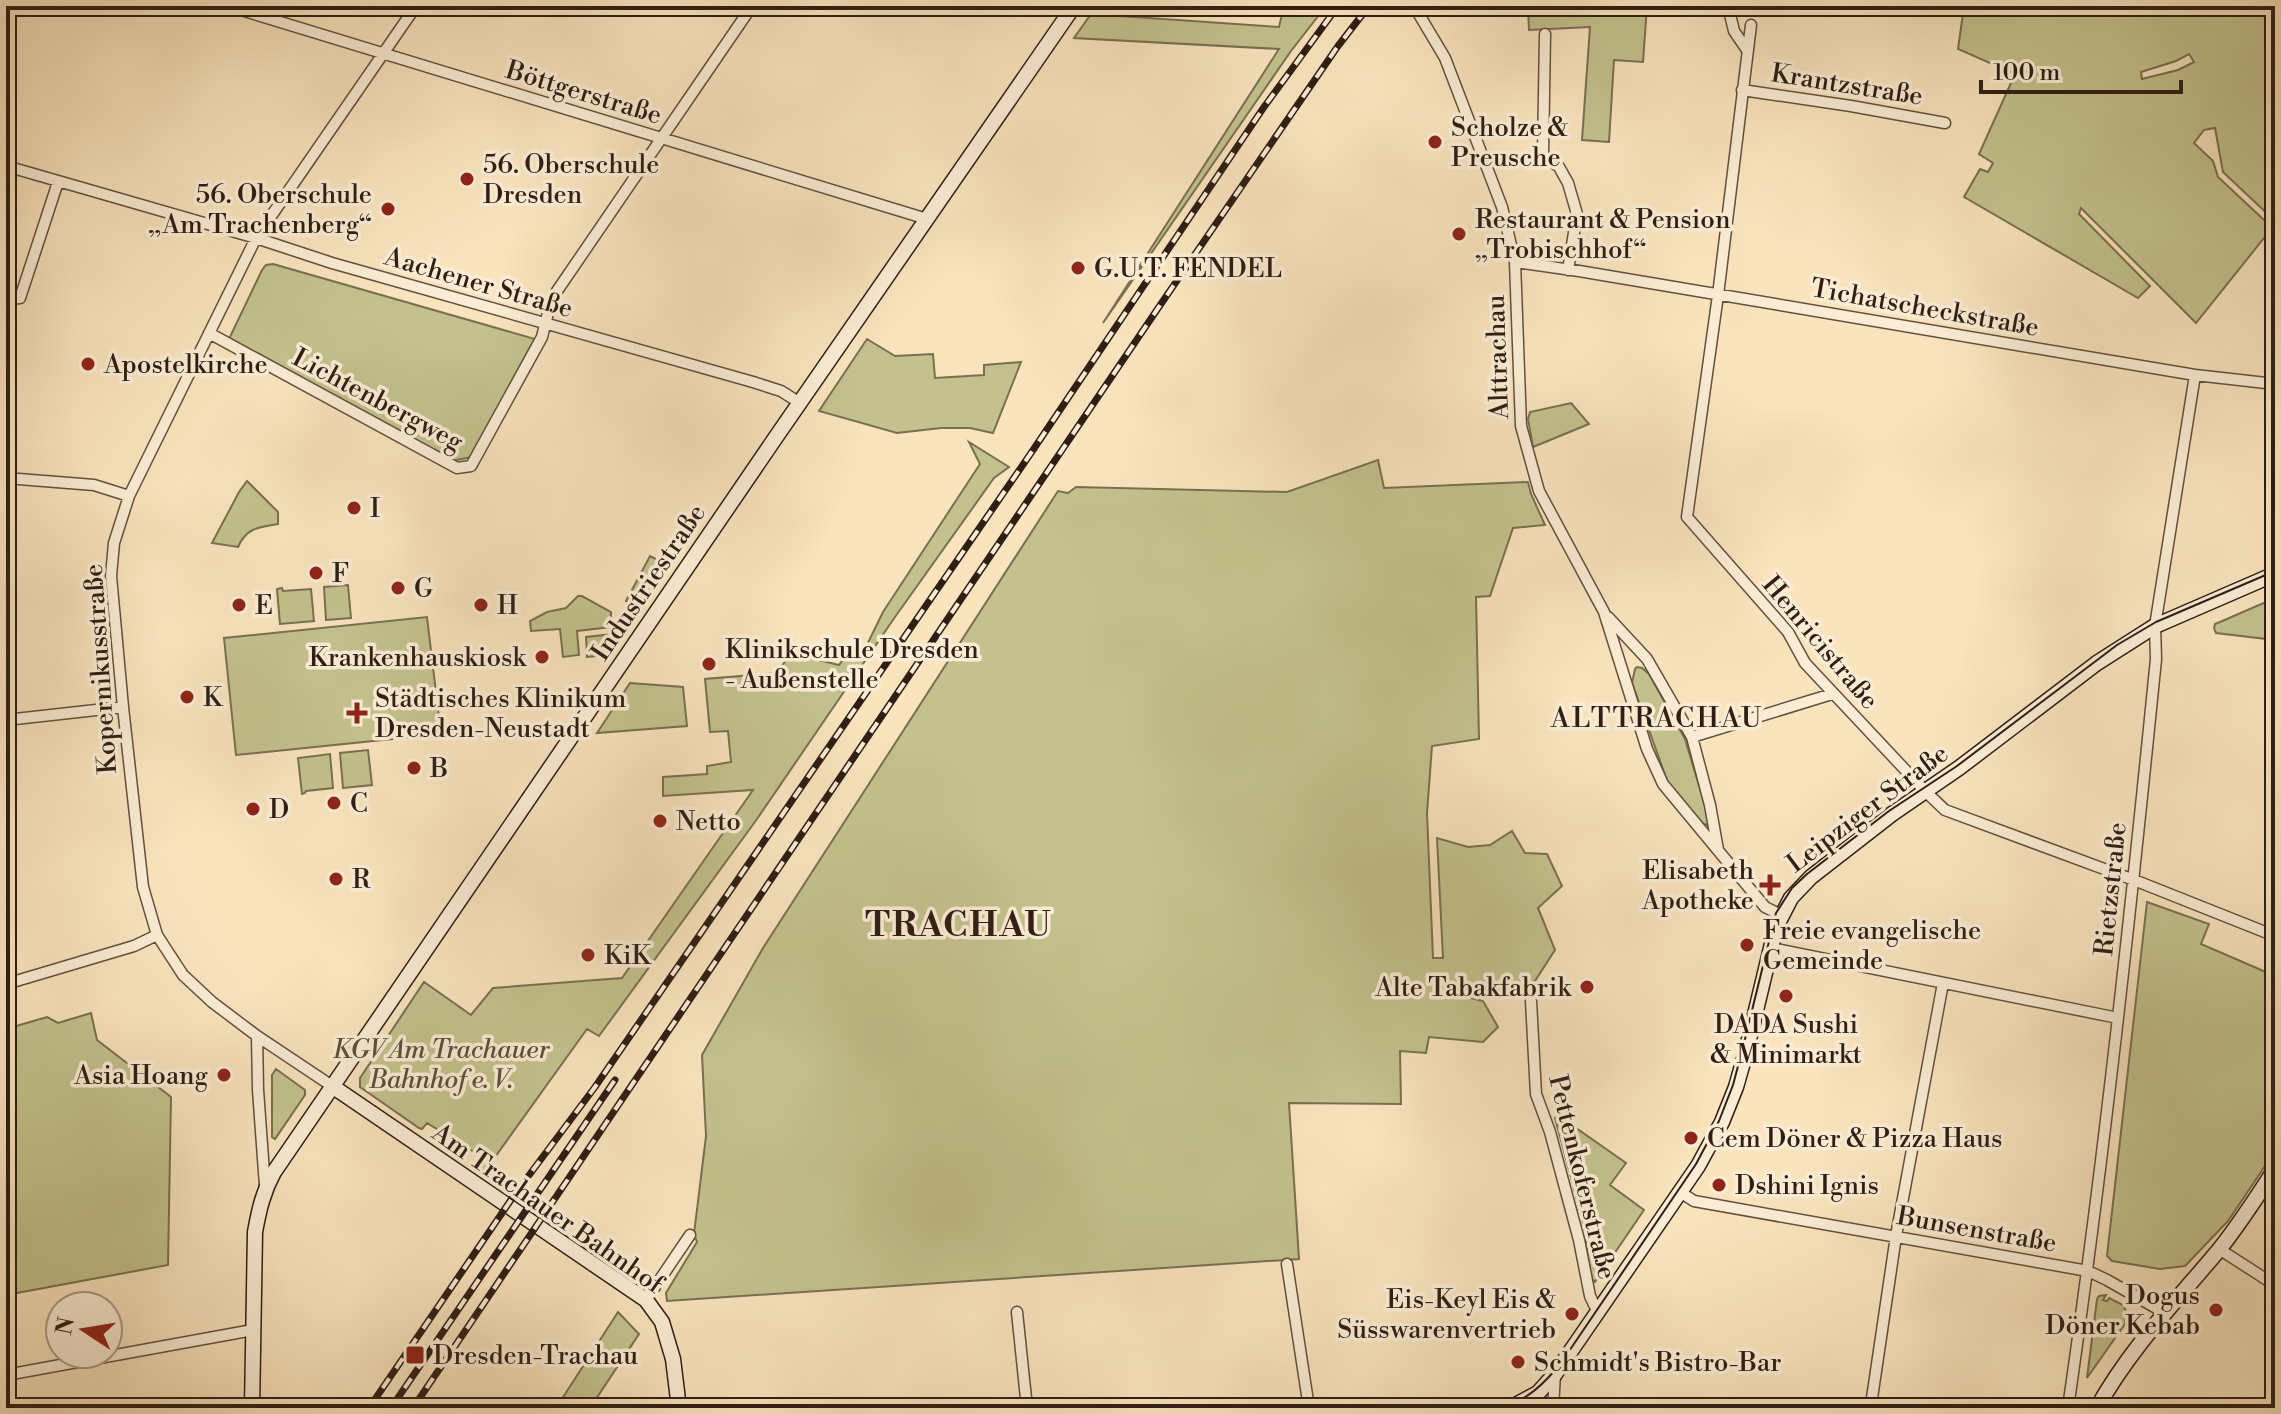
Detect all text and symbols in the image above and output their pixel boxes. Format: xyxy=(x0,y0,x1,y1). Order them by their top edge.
scale bar xyxy=(1981,44,2181,94)
street label: Böttgerstraße xyxy=(501,54,666,132)
street label: Krantzstraße xyxy=(1769,57,1925,113)
text: 100 m xyxy=(1993,58,2060,88)
place label: Scholze & Preusche xyxy=(1451,112,1569,174)
marker: Scholze & Preusche xyxy=(1426,133,1444,151)
place label: 56. Oberschule Dresden xyxy=(483,149,659,211)
marker: 56. Oberschule Dresden xyxy=(458,170,476,188)
place label: 56. Oberschule „Am Trachenberg“ xyxy=(148,179,372,241)
marker: 56. Oberschule „Am Trachenberg“ xyxy=(379,200,397,218)
place label: Restaurant & Pension „Trobischhof“ xyxy=(1475,204,1730,266)
marker: Restaurant & Pension „Trobischhof“ xyxy=(1450,225,1468,243)
street label: Aachener Straße xyxy=(380,241,577,325)
place label: G.U.T. FENDEL xyxy=(1094,253,1282,285)
marker: G.U.T. FENDEL xyxy=(1069,259,1087,277)
street label: Tichatscheckstraße xyxy=(1808,272,2041,344)
street label: Alttrachau xyxy=(1480,294,1516,421)
street label: Lichtenbergweg xyxy=(287,341,469,459)
place label: Apostelkirche xyxy=(103,349,268,381)
marker: Apostelkirche xyxy=(79,355,97,373)
place label: I xyxy=(370,493,380,525)
street label: Industriestraße xyxy=(585,498,713,667)
marker: I xyxy=(345,499,363,517)
place label: F xyxy=(332,558,349,590)
street label: Kopernikusstraße xyxy=(78,563,124,775)
marker: F xyxy=(307,564,325,582)
street label: Henricistraße xyxy=(1755,569,1885,716)
place label: G xyxy=(414,573,433,605)
marker: G xyxy=(389,579,407,597)
place label: E xyxy=(255,590,273,622)
place label: H xyxy=(497,590,518,622)
marker: E xyxy=(230,596,248,614)
marker: H xyxy=(472,596,490,614)
place label: Klinikschule Dresden - Außenstelle xyxy=(725,634,979,696)
place label: Krankenhauskiosk xyxy=(309,642,527,674)
marker: Krankenhauskiosk xyxy=(533,648,551,666)
marker: Klinikschule Dresden - Außenstelle xyxy=(700,655,718,673)
place label: K xyxy=(203,682,224,714)
place label: Städtisches Klinikum Dresden-Neustadt xyxy=(375,683,626,745)
marker: K xyxy=(178,688,196,706)
district label: ALTTRACHAU xyxy=(1550,701,1763,736)
marker: Städtisches Klinikum Dresden-Neustadt xyxy=(346,702,368,724)
street label: Leipziger Straße xyxy=(1780,738,1955,880)
place label: B xyxy=(429,753,448,785)
marker: B xyxy=(405,759,423,777)
place label: C xyxy=(350,788,368,820)
place label: D xyxy=(269,794,289,826)
marker: C xyxy=(325,794,343,812)
marker: D xyxy=(244,800,262,818)
place label: Netto xyxy=(676,806,741,838)
marker: Netto xyxy=(651,812,669,830)
street label: Rietzstraße xyxy=(2088,821,2134,957)
place label: Elisabeth Apotheke xyxy=(1641,855,1754,917)
place label: R xyxy=(352,864,371,896)
marker: R xyxy=(327,870,345,888)
marker: Elisabeth Apotheke xyxy=(1761,876,1779,894)
district label: TRACHAU xyxy=(865,905,1053,947)
place label: Freie evangelische Gemeinde xyxy=(1763,915,1981,977)
marker: Freie evangelische Gemeinde xyxy=(1738,936,1756,954)
place label: KiK xyxy=(604,940,653,972)
marker: KiK xyxy=(579,946,597,964)
place label: Alte Tabakfabrik xyxy=(1374,972,1572,1004)
marker: Alte Tabakfabrik xyxy=(1578,978,1596,996)
marker: DADA Sushi & Minimarkt xyxy=(1777,987,1795,1005)
place label: DADA Sushi & Minimarkt xyxy=(1710,1009,1862,1071)
park label: KGV Am Trachauer Bahnhof e. V. xyxy=(333,1034,550,1096)
place label: Asia Hoang xyxy=(73,1060,209,1092)
marker: Asia Hoang xyxy=(215,1066,233,1084)
street label: Pettenkoferstraße xyxy=(1541,1072,1623,1283)
street label: Am Trachauer Bahnhof xyxy=(425,1116,671,1302)
place label: Cem Döner & Pizza Haus xyxy=(1707,1123,2002,1155)
marker: Cem Döner & Pizza Haus xyxy=(1682,1129,1700,1147)
place label: Dshini Ignis xyxy=(1735,1170,1879,1202)
marker: Dshini Ignis xyxy=(1710,1176,1728,1194)
street label: Bunsenstraße xyxy=(1894,1200,2059,1260)
place label: Dogus Döner Kebab xyxy=(2045,1280,2200,1342)
place label: Eis-Keyl Eis & Süsswarenvertrieb xyxy=(1337,1284,1556,1346)
north arrow xyxy=(44,1290,124,1370)
marker: Dogus Döner Kebab xyxy=(2207,1301,2225,1319)
marker: Eis-Keyl Eis & Süsswarenvertrieb xyxy=(1563,1305,1581,1323)
text: N xyxy=(51,1314,81,1337)
place label: Dresden-Trachau xyxy=(433,1340,638,1372)
marker: Dresden-Trachau xyxy=(404,1344,426,1366)
place label: Schmidt's Bistro-Bar xyxy=(1534,1347,1781,1379)
marker: Schmidt's Bistro-Bar xyxy=(1509,1353,1527,1371)

